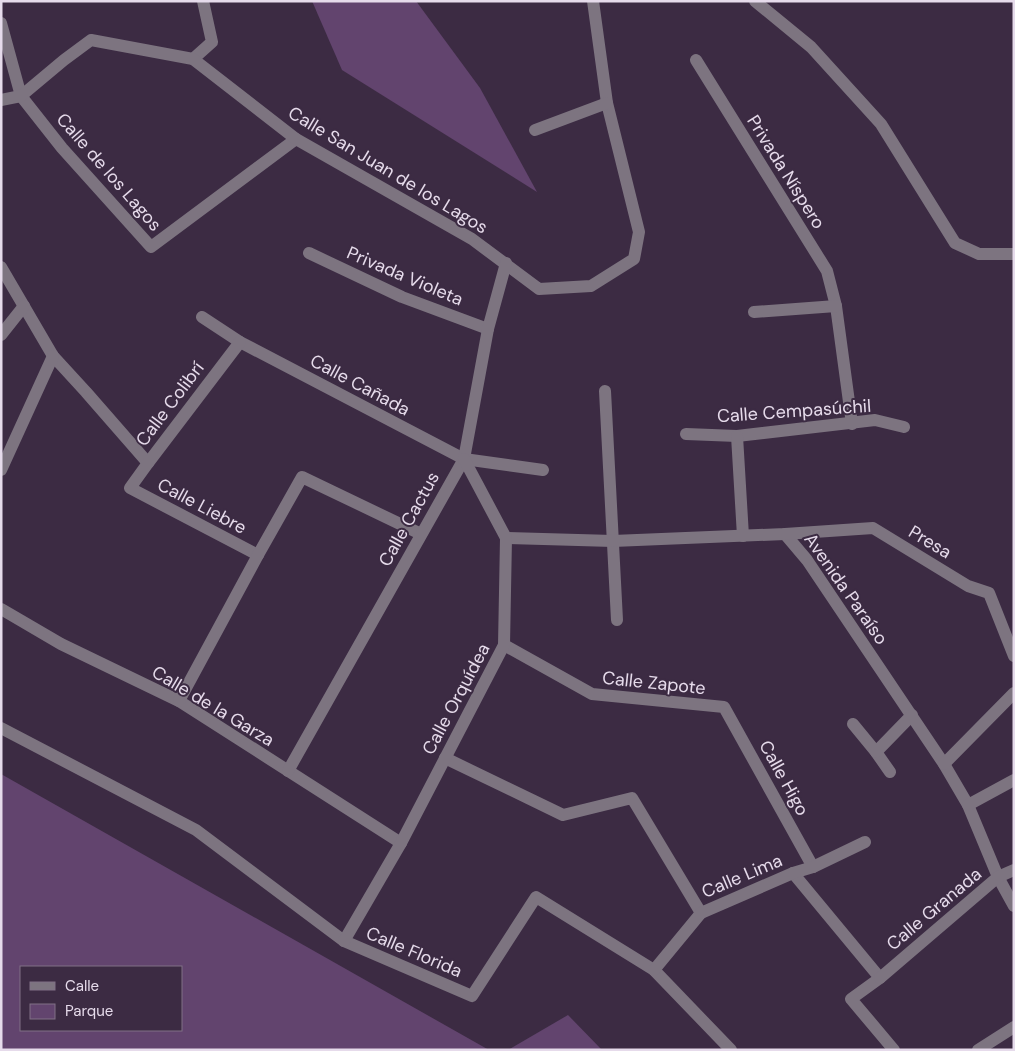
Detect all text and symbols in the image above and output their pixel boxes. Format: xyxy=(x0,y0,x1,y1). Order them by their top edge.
street label: Calle San Juan de los Lagos xyxy=(284,101,492,239)
street label: Calle de los Lagos xyxy=(51,108,167,236)
street label: Privada Níspero xyxy=(741,110,831,234)
street label: Privada Violeta xyxy=(343,241,467,311)
street label: Calle Cañada xyxy=(306,349,414,421)
street label: Calle Colibrí xyxy=(130,357,210,451)
street label: Calle Cempasúchil xyxy=(716,394,872,428)
street label: Calle Cactus xyxy=(373,467,445,571)
street label: Calle Liebre xyxy=(153,472,251,540)
street label: Presa xyxy=(904,520,956,564)
street label: Avenida Paraíso xyxy=(799,529,893,649)
street label: Calle Orquídea xyxy=(417,639,495,759)
street label: Calle de la Garza xyxy=(147,660,279,752)
street label: Calle Zapote xyxy=(601,666,707,700)
street label: Calle Higo xyxy=(753,736,815,820)
street label: Calle Lima xyxy=(698,848,786,904)
street label: Calle Granada xyxy=(881,862,987,956)
street label: Calle Florida xyxy=(362,921,466,983)
legend xyxy=(20,966,182,1031)
text: Calle xyxy=(65,976,99,996)
text: Parque xyxy=(65,1001,113,1021)

